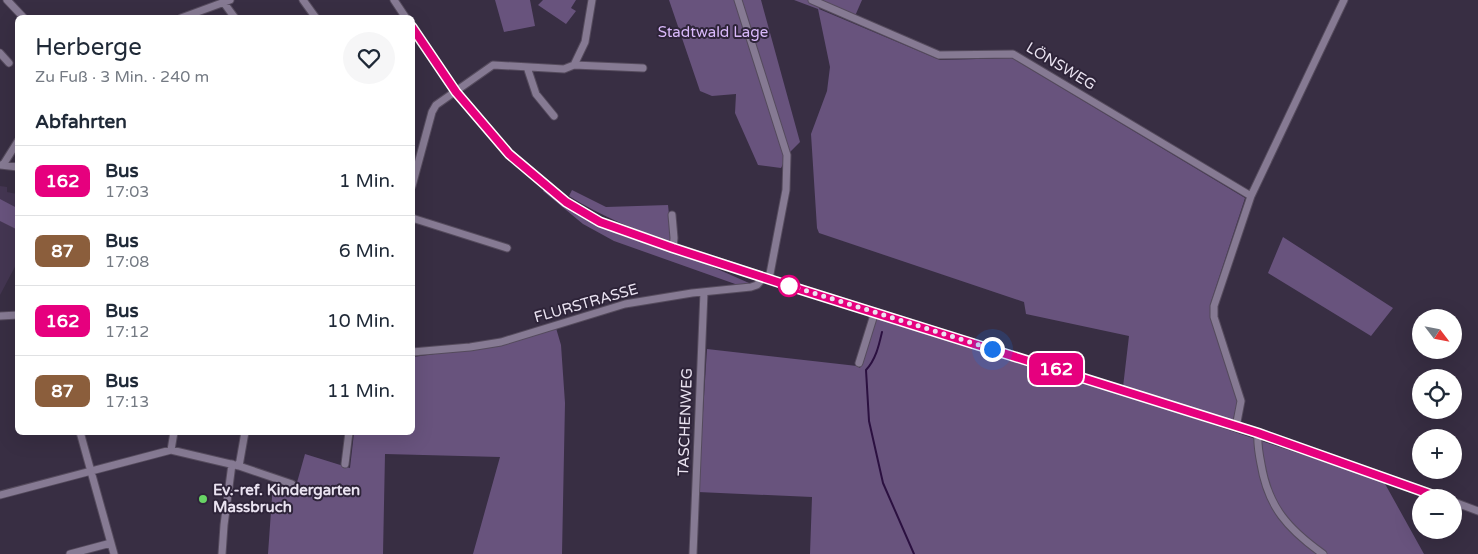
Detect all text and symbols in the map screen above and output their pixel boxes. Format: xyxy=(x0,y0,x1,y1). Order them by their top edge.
park label: Stadtwald Lage xyxy=(658,23,768,41)
button: heart xyxy=(343,32,395,84)
text: Herberge xyxy=(35,33,142,62)
street label: LÖNSWEG xyxy=(1023,38,1099,94)
text: Zu Fuß · 3 Min. · 240 m xyxy=(35,67,209,87)
text: Abfahrten xyxy=(35,111,127,133)
text: Bus xyxy=(105,160,139,182)
text: 162 xyxy=(46,170,79,192)
text: 1 Min. xyxy=(339,170,395,192)
text: 17:03 xyxy=(105,182,149,202)
text: Bus xyxy=(105,230,139,252)
text: 87 xyxy=(51,240,74,262)
text: 6 Min. xyxy=(339,240,395,262)
text: 17:08 xyxy=(105,252,149,272)
unlabelled marker xyxy=(778,275,800,297)
street label: FLURSTRASSE xyxy=(532,280,640,326)
text: Bus xyxy=(105,300,139,322)
north arrow xyxy=(1412,309,1462,359)
map controls xyxy=(1412,309,1462,539)
text: 162 xyxy=(46,310,79,332)
text: 10 Min. xyxy=(327,310,395,332)
text: 17:12 xyxy=(105,322,149,342)
your location xyxy=(980,337,1005,362)
line badge: 162 xyxy=(1027,353,1085,385)
text: 162 xyxy=(1039,358,1073,380)
street label: TASCHENWEG xyxy=(674,368,696,476)
button: locate xyxy=(1412,369,1462,419)
text: Bus xyxy=(105,370,139,392)
text: 87 xyxy=(51,380,74,402)
text: 11 Min. xyxy=(327,380,395,402)
text: 17:13 xyxy=(105,392,149,412)
button: + xyxy=(1412,429,1462,479)
place label: Ev.-ref. Kindergarten Massbruch xyxy=(213,481,360,516)
button: − xyxy=(1412,489,1462,539)
marker: Ev.-ref. Kindergarten Massbruch xyxy=(197,493,209,505)

